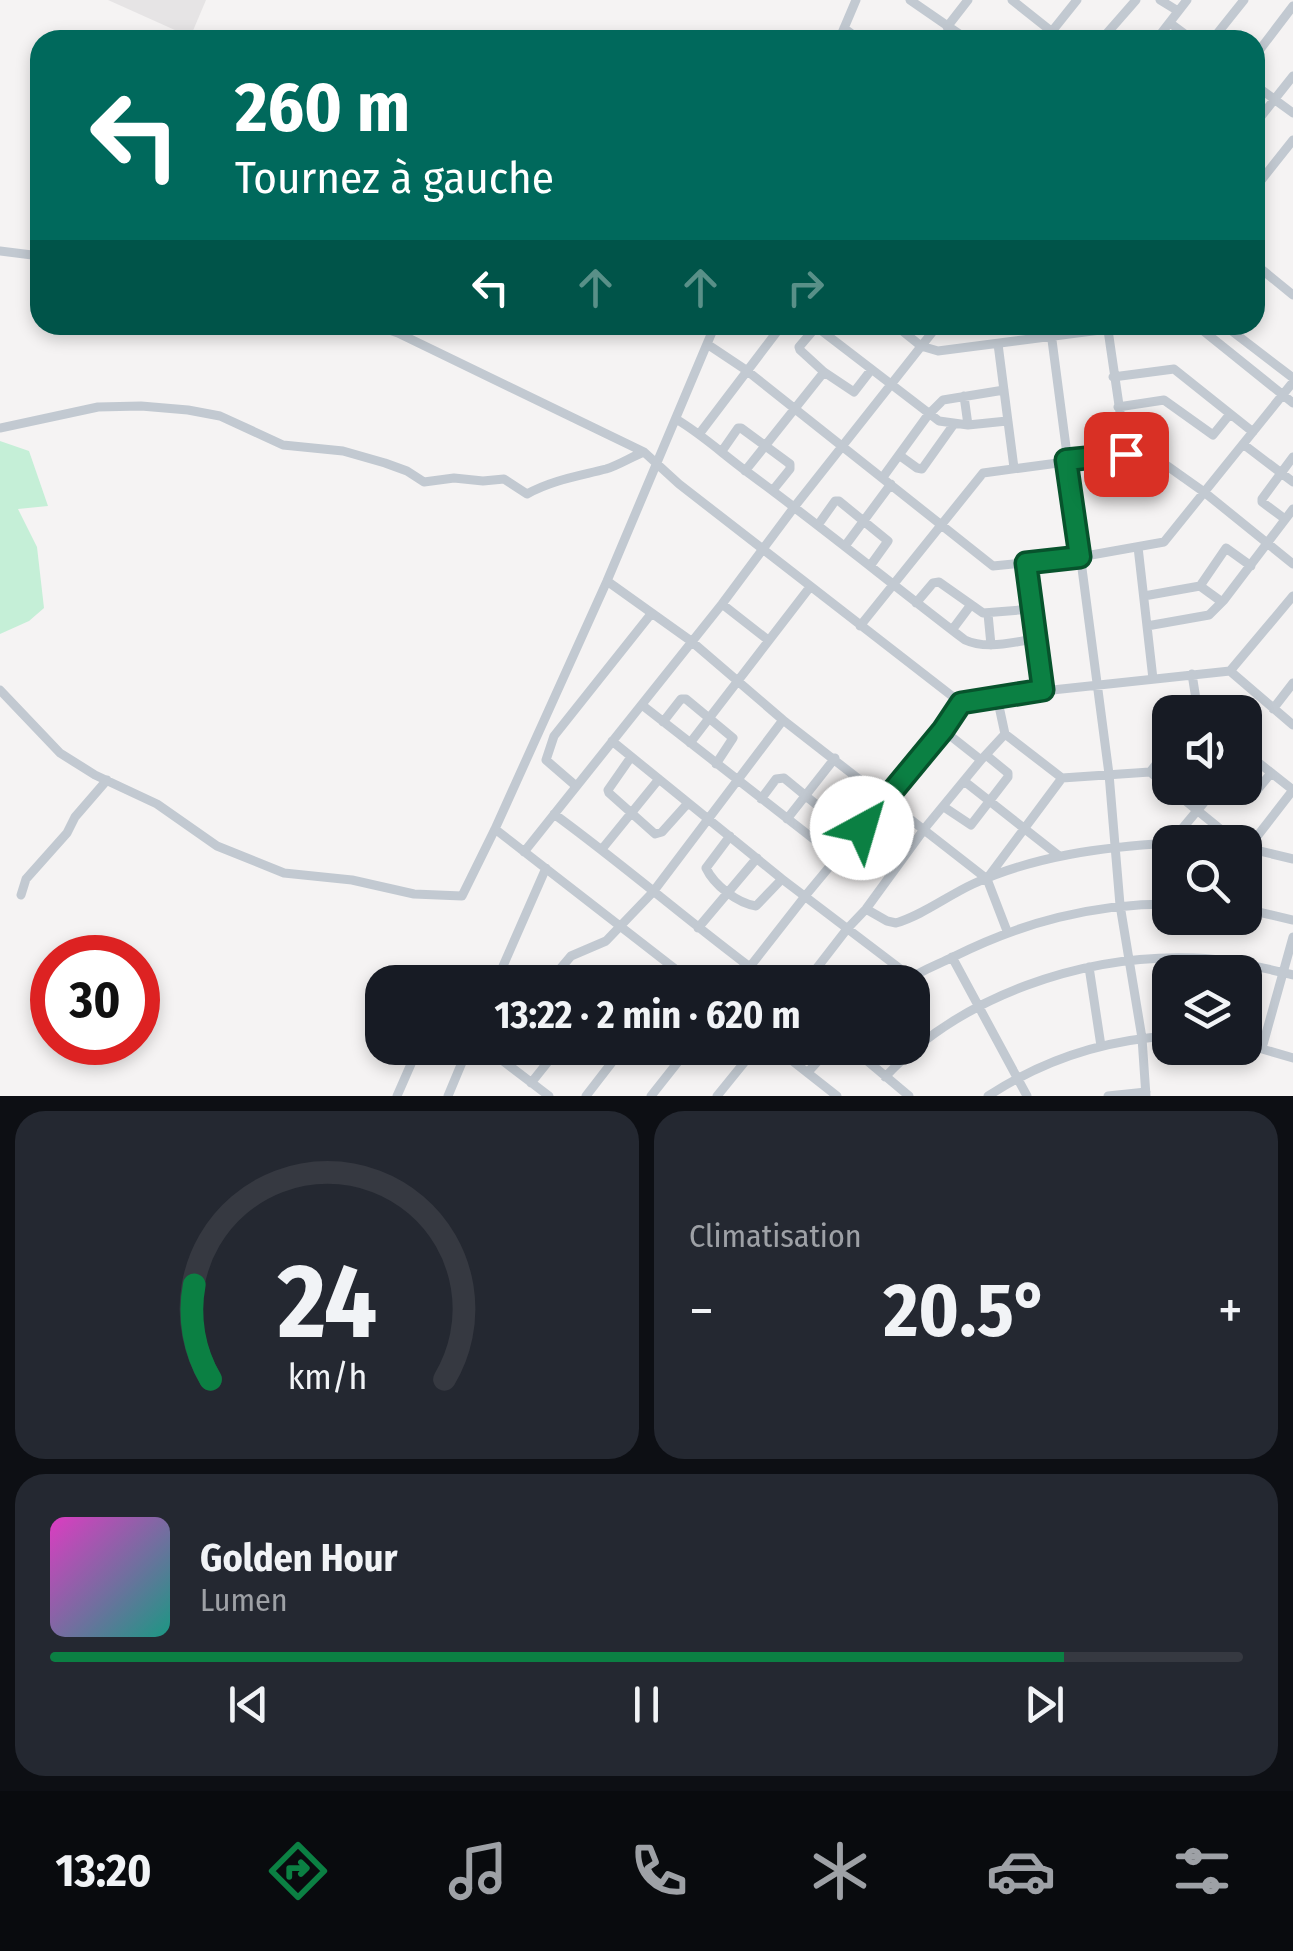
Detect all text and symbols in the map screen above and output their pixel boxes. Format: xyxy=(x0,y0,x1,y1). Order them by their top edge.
text: 260 m xyxy=(235,66,410,150)
icon: left xyxy=(70,70,200,200)
text: Tournez à gauche xyxy=(235,151,554,205)
icon: left xyxy=(463,260,518,315)
icon: ahead xyxy=(568,260,623,315)
icon: ahead xyxy=(673,260,728,315)
icon: right xyxy=(778,260,833,315)
pin xyxy=(1084,412,1169,497)
icon: arrive xyxy=(1099,427,1154,482)
map controls xyxy=(1152,695,1262,1065)
button: sound xyxy=(1152,695,1262,805)
position arrow xyxy=(810,776,914,880)
button: search xyxy=(1152,825,1262,935)
speed limit sign: 30 xyxy=(30,935,160,1065)
button: layers xyxy=(1152,955,1262,1065)
text: 13:22 · 2 min · 620 m xyxy=(495,992,800,1038)
text: Climatisation xyxy=(689,1217,862,1255)
text: 24 xyxy=(276,1240,377,1365)
text: 20.5° xyxy=(884,1266,1048,1356)
text: − xyxy=(689,1278,714,1344)
text: + xyxy=(1218,1278,1243,1344)
text: km/h xyxy=(287,1356,367,1398)
text: Golden Hour xyxy=(200,1535,398,1581)
text: Lumen xyxy=(200,1581,288,1619)
icon: previous xyxy=(221,1677,276,1732)
icon: pause xyxy=(619,1677,674,1732)
icon: next xyxy=(1017,1677,1072,1732)
icon: directions xyxy=(263,1836,333,1906)
icon: music xyxy=(443,1836,513,1906)
icon: phone xyxy=(624,1836,694,1906)
icon: climate xyxy=(805,1836,875,1906)
icon: car xyxy=(986,1836,1056,1906)
icon: filters xyxy=(1167,1836,1237,1906)
text: 13:20 xyxy=(55,1844,152,1898)

